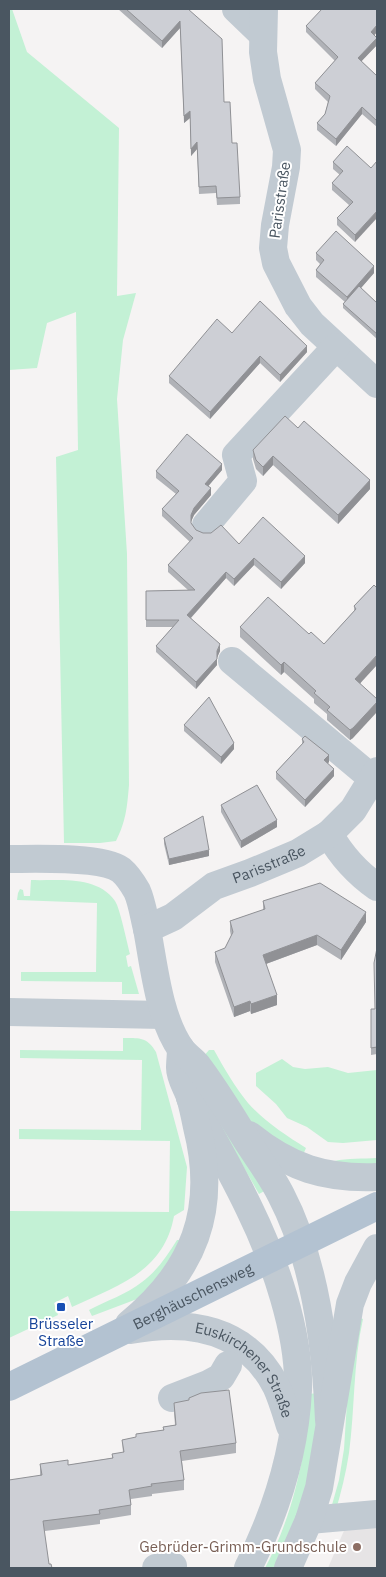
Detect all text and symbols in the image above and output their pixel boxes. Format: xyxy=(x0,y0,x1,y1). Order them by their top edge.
street label: Parisstraße xyxy=(265,160,294,239)
street label: Parisstraße xyxy=(230,841,309,888)
street label: Berghäuschensweg xyxy=(130,1259,256,1334)
marker: Brüsseler Straße xyxy=(55,1301,67,1313)
place label: Brüsseler Straße xyxy=(29,1314,94,1350)
street label: Euskirchener Straße xyxy=(193,1318,297,1420)
place label: Gebrüder-Grimm-Grundschule xyxy=(139,1537,347,1556)
marker: Gebrüder-Grimm-Grundschule xyxy=(351,1541,363,1553)

